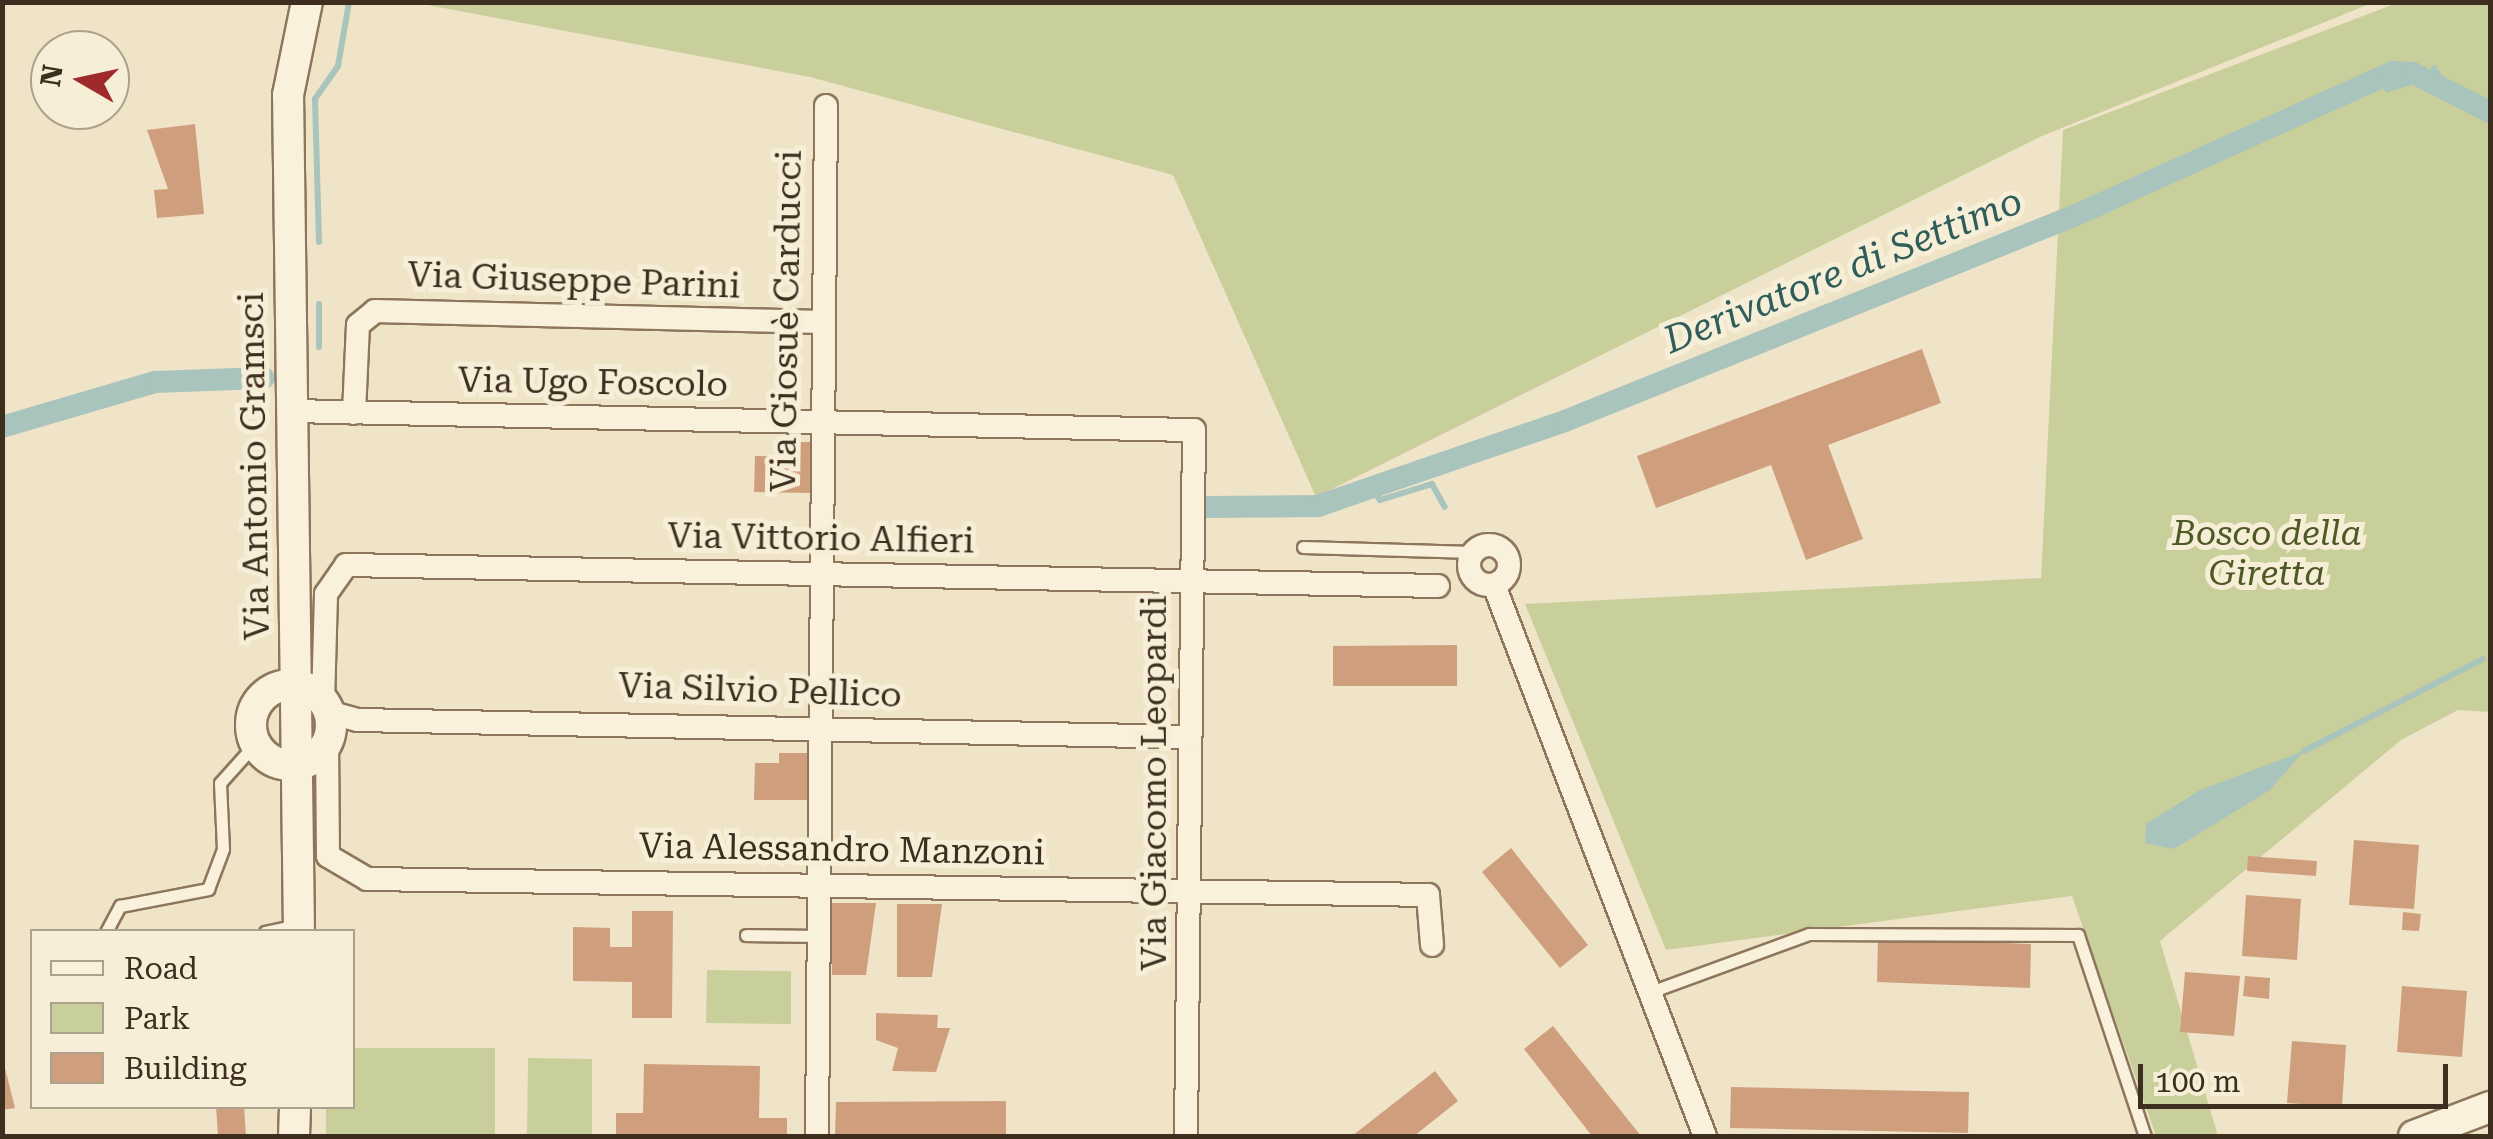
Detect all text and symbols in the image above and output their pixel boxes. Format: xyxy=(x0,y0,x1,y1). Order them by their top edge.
north arrow xyxy=(30,30,130,130)
text: N xyxy=(34,62,70,89)
street label: Via Giosuè Carducci xyxy=(763,150,811,492)
water label: Derivatore di Settimo xyxy=(1657,178,2029,364)
street label: Via Giuseppe Parini xyxy=(407,254,741,308)
street label: Via Antonio Gramsci xyxy=(231,292,279,640)
street label: Via Ugo Foscolo xyxy=(458,360,728,406)
park label: Bosco della Giretta xyxy=(2172,513,2362,595)
street label: Via Vittorio Alfieri xyxy=(667,515,975,563)
street label: Via Giacomo Leopardi xyxy=(1134,595,1176,971)
street label: Via Silvio Pellico xyxy=(618,665,902,717)
street label: Via Alessandro Manzoni xyxy=(639,825,1045,875)
legend xyxy=(30,929,355,1109)
text: Road xyxy=(124,951,198,986)
text: Park xyxy=(124,1001,190,1036)
scale bar xyxy=(2143,1044,2453,1106)
text: Building xyxy=(124,1051,247,1086)
text: 100 m xyxy=(2155,1064,2240,1099)

